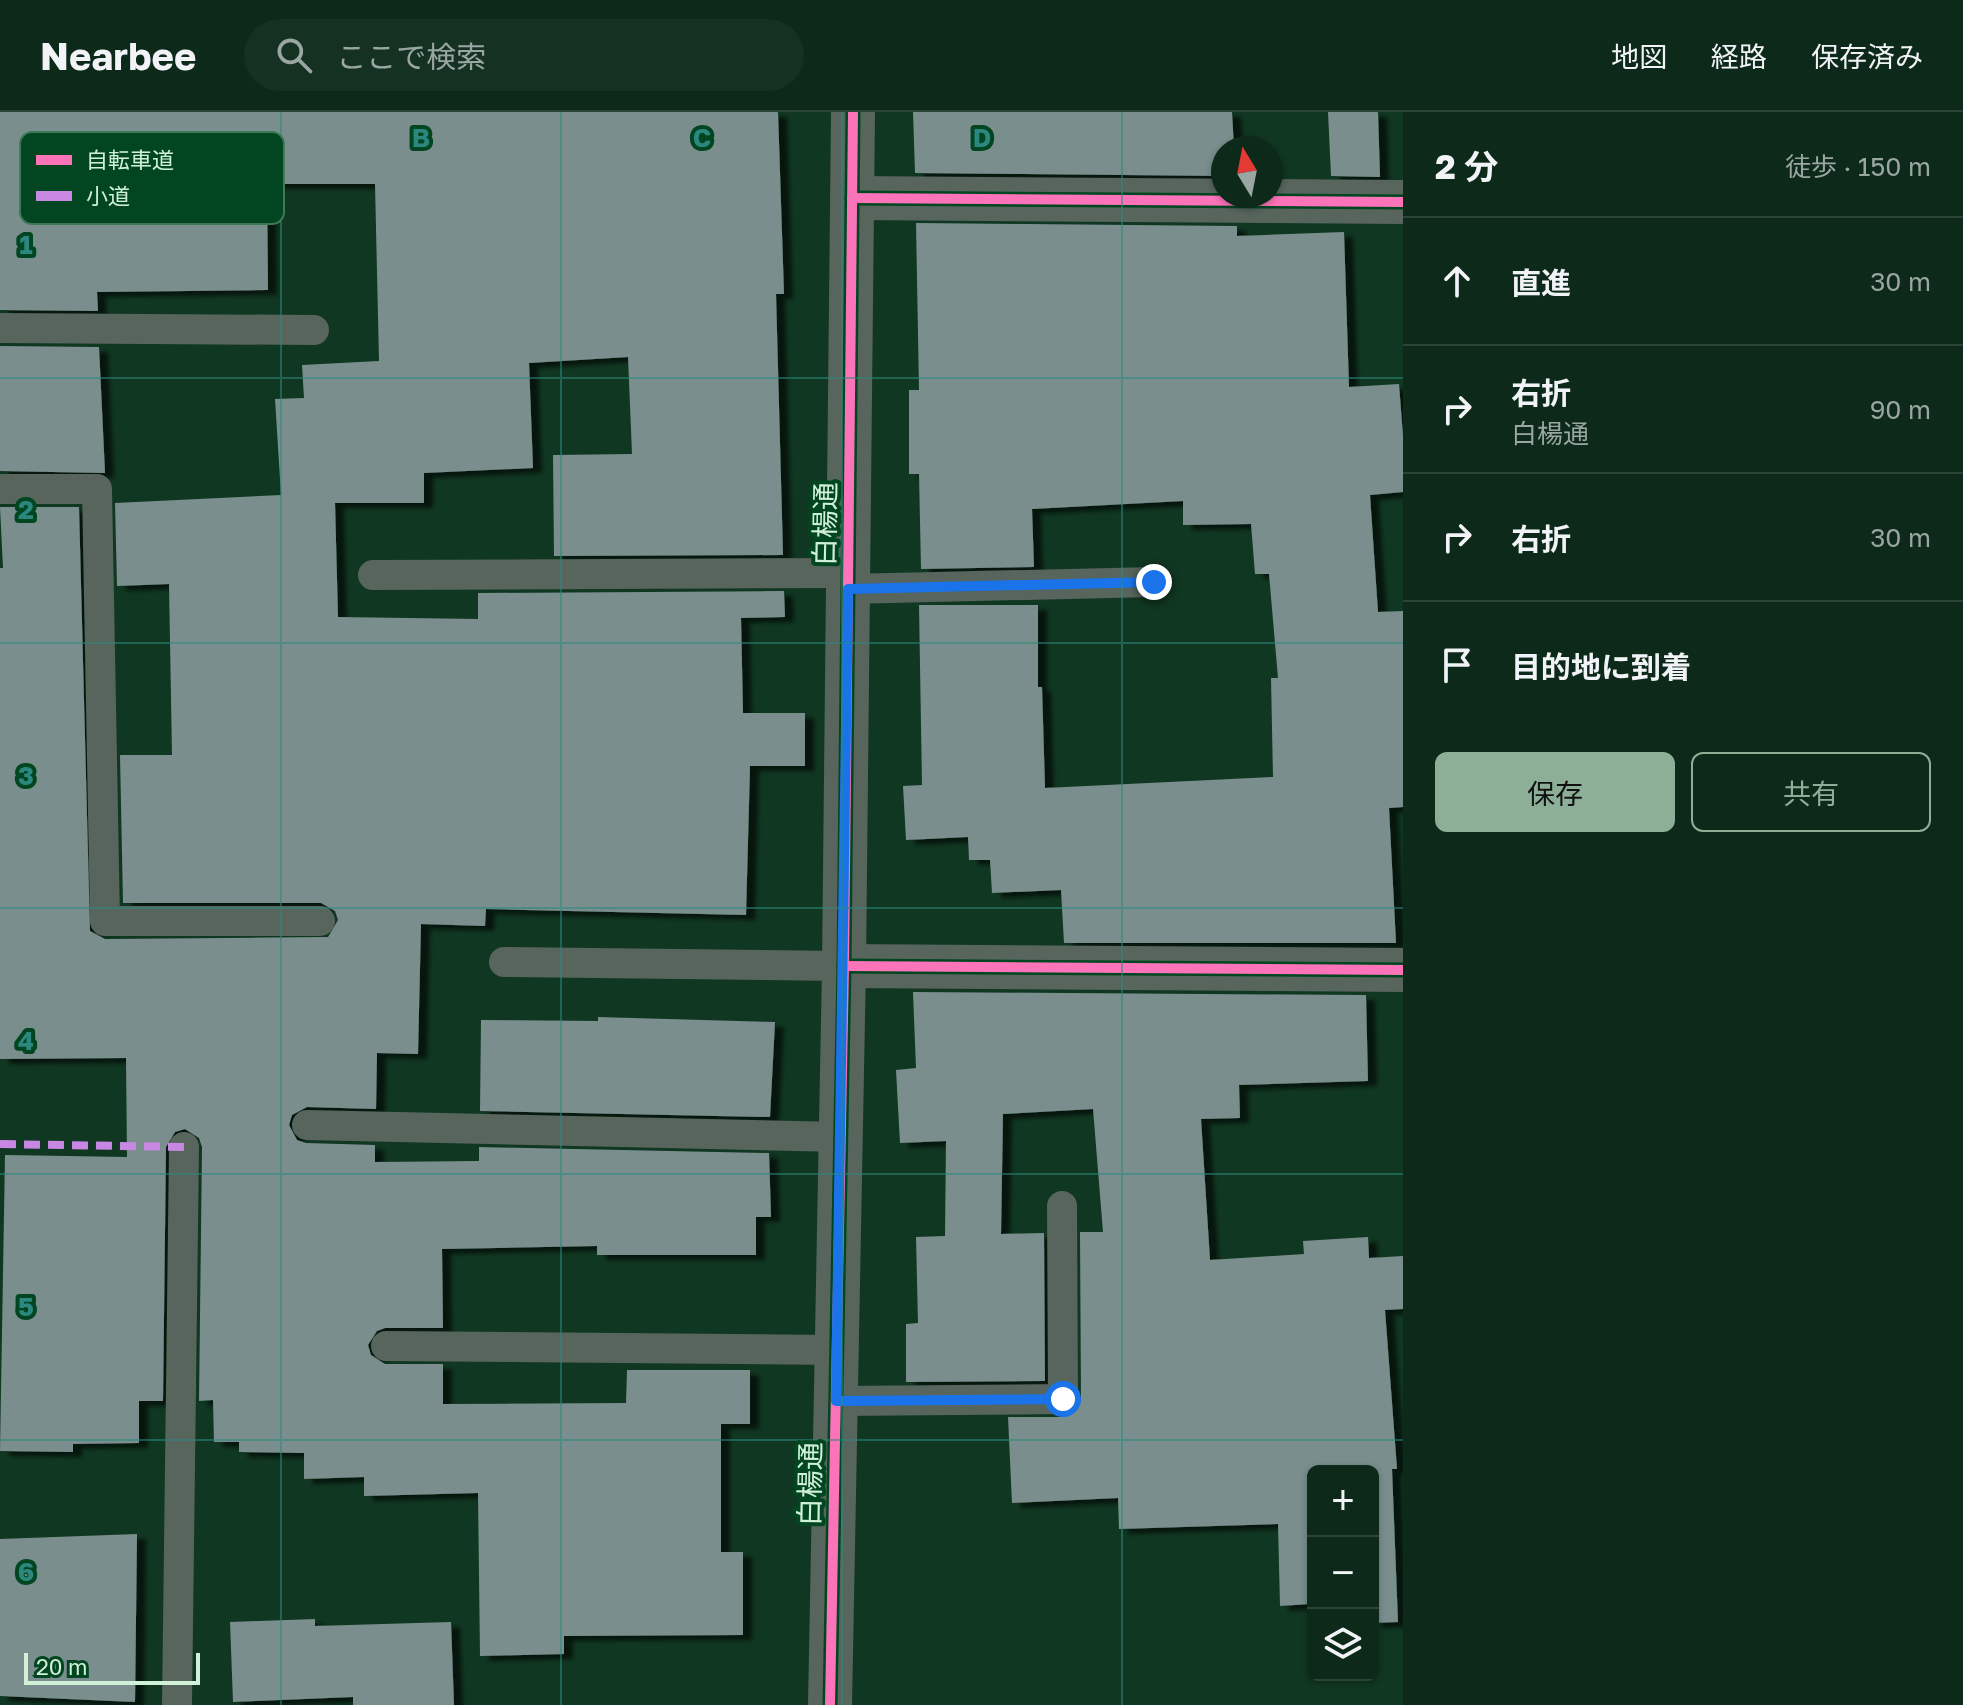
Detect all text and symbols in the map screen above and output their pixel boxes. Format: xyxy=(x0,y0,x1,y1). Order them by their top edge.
search box xyxy=(244,19,804,91)
text: Nearbee xyxy=(40,33,196,78)
icon: search xyxy=(272,33,316,77)
text: ここで検索 xyxy=(336,39,486,75)
text: 地図 xyxy=(1611,40,1667,73)
text: 経路 xyxy=(1711,40,1767,73)
text: 保存済み xyxy=(1811,40,1923,73)
text: B xyxy=(412,122,430,153)
text: C xyxy=(693,122,711,153)
text: D xyxy=(973,122,991,153)
legend xyxy=(20,132,284,224)
north arrow xyxy=(1211,136,1283,208)
text: 自転車道 xyxy=(86,146,174,173)
text: 2 分 xyxy=(1435,146,1498,186)
text: 徒歩 · 150 m xyxy=(1785,151,1931,182)
text: 小道 xyxy=(86,182,130,209)
text: 1 xyxy=(19,229,33,260)
icon: ahead xyxy=(1435,259,1479,303)
text: 直進 xyxy=(1511,265,1571,301)
text: 30 m xyxy=(1870,266,1931,297)
text: 右折 xyxy=(1511,375,1571,411)
icon: right xyxy=(1435,387,1479,431)
text: 90 m xyxy=(1870,394,1931,425)
text: 白楊通 xyxy=(1511,418,1589,449)
street label: 白楊通 xyxy=(807,482,842,566)
text: 2 xyxy=(18,494,34,525)
icon: right xyxy=(1435,515,1479,559)
text: 右折 xyxy=(1511,521,1571,557)
text: 30 m xyxy=(1870,522,1931,553)
route end xyxy=(1136,564,1172,600)
icon: arrive xyxy=(1435,643,1479,687)
text: 目的地に到着 xyxy=(1511,649,1691,685)
button: 保存 xyxy=(1435,752,1675,832)
button: 共有 xyxy=(1691,752,1931,832)
text: 3 xyxy=(18,760,34,791)
text: 4 xyxy=(18,1025,34,1056)
text: 5 xyxy=(18,1291,34,1322)
route start xyxy=(1045,1381,1081,1417)
street label: 白楊通 xyxy=(792,1442,827,1526)
map controls xyxy=(1307,1465,1379,1681)
button: + xyxy=(1307,1465,1379,1537)
button: − xyxy=(1307,1537,1379,1609)
text: 6 xyxy=(18,1556,34,1587)
button: layers xyxy=(1307,1609,1379,1681)
scale bar xyxy=(24,1649,200,1685)
text: 20 m xyxy=(36,1653,87,1680)

